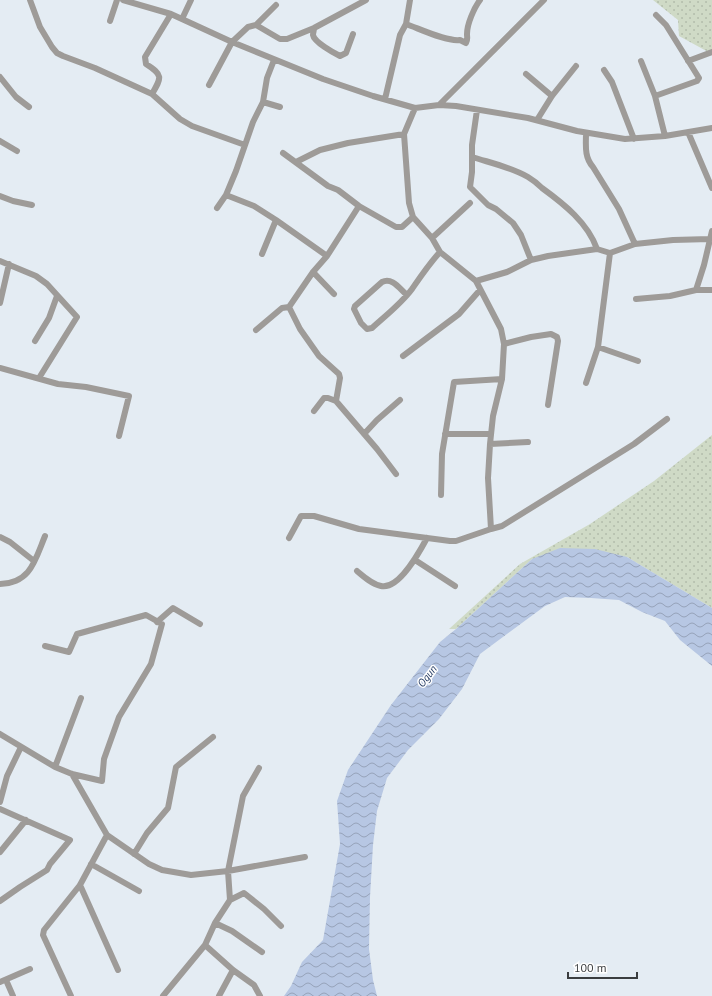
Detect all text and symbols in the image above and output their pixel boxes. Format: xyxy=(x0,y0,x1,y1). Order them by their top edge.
water label: Ogun xyxy=(414,662,440,690)
scale bar xyxy=(568,954,637,980)
text: 100 m xyxy=(574,960,607,975)

